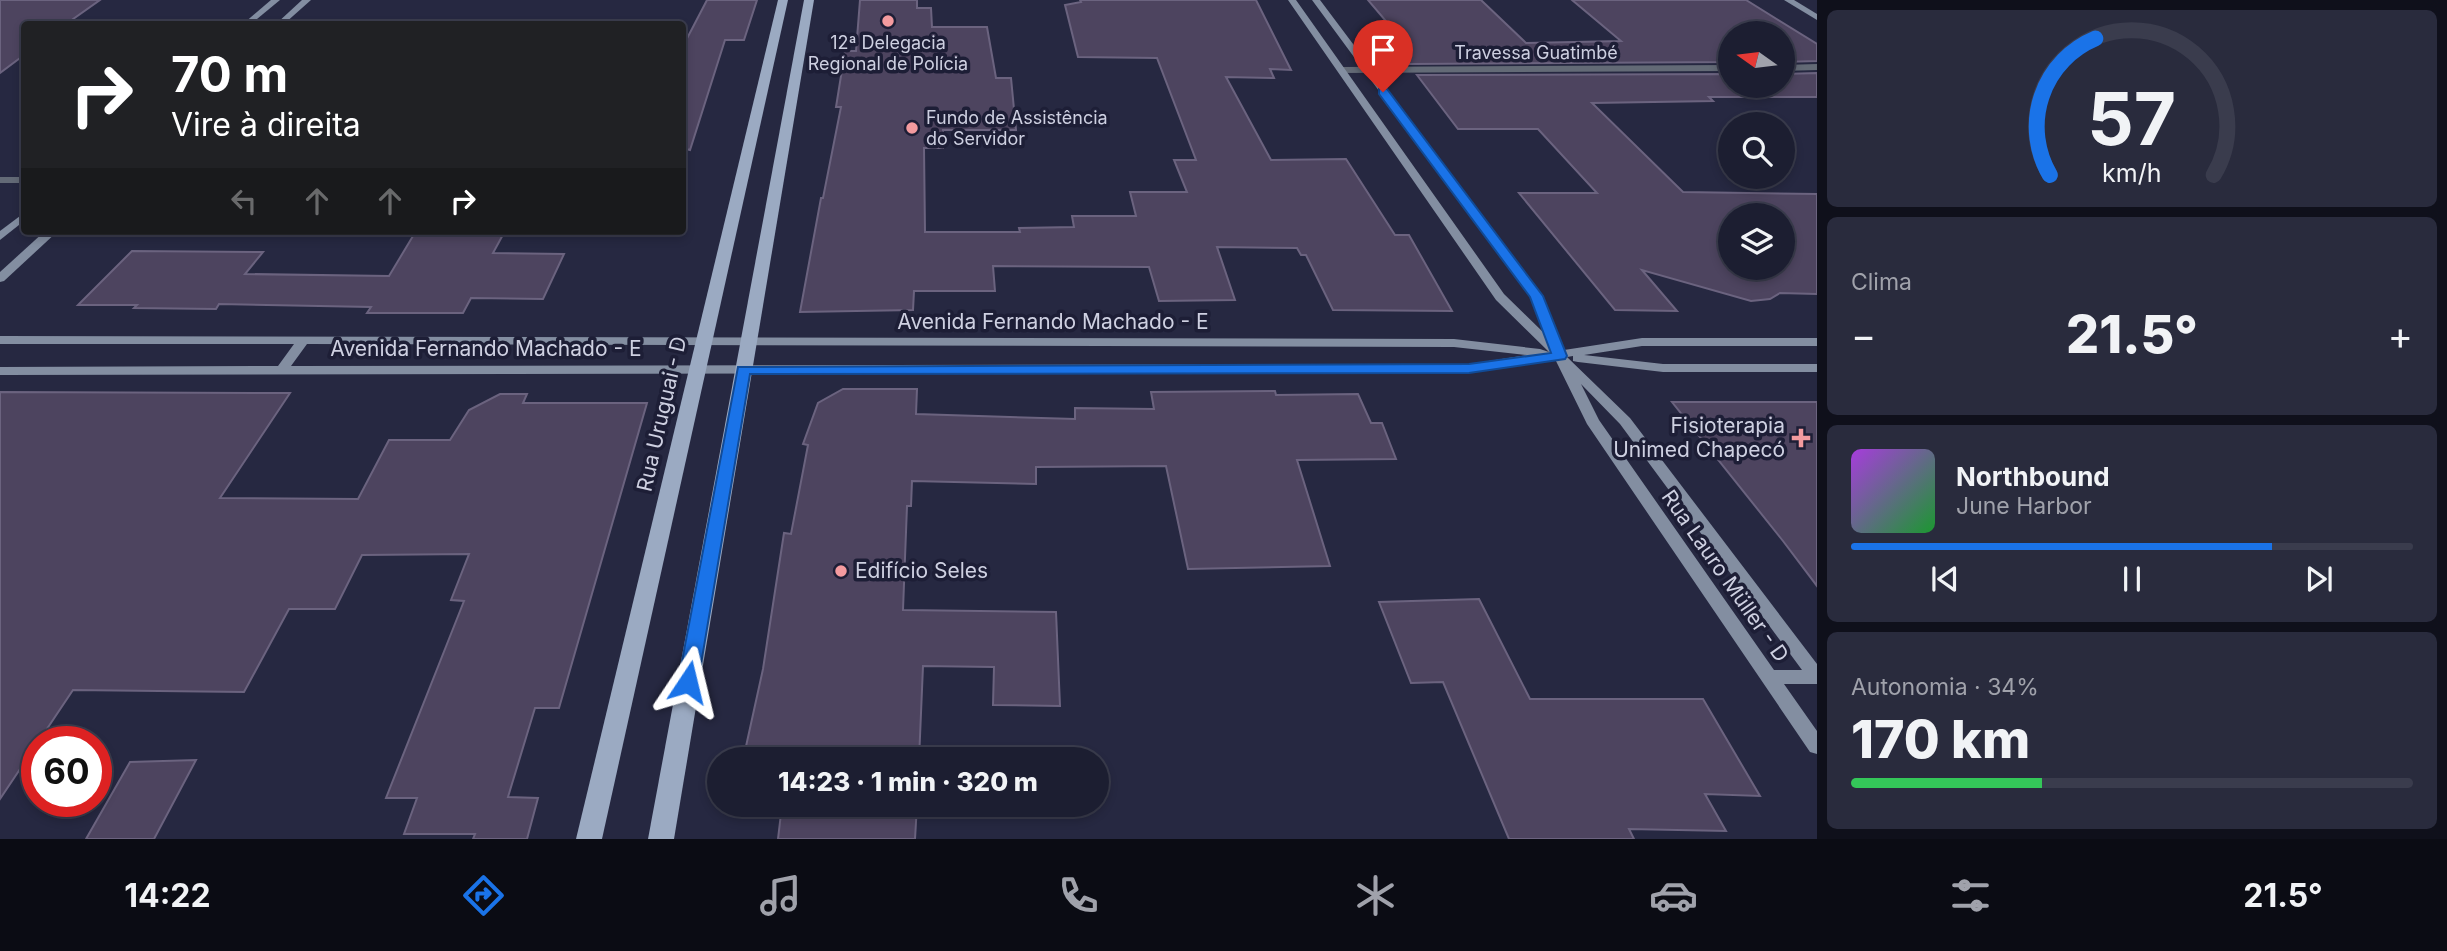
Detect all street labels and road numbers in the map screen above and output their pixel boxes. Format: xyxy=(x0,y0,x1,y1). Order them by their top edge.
street label: Travessa Guatimbé xyxy=(1454,42,1618,63)
street label: Avenida Fernando Machado - E xyxy=(897,309,1209,334)
street label: Rua Uruguai - D xyxy=(632,334,692,494)
street label: Avenida Fernando Machado - E xyxy=(330,336,642,361)
street label: Rua Lauro Müller - D xyxy=(1657,485,1794,666)

